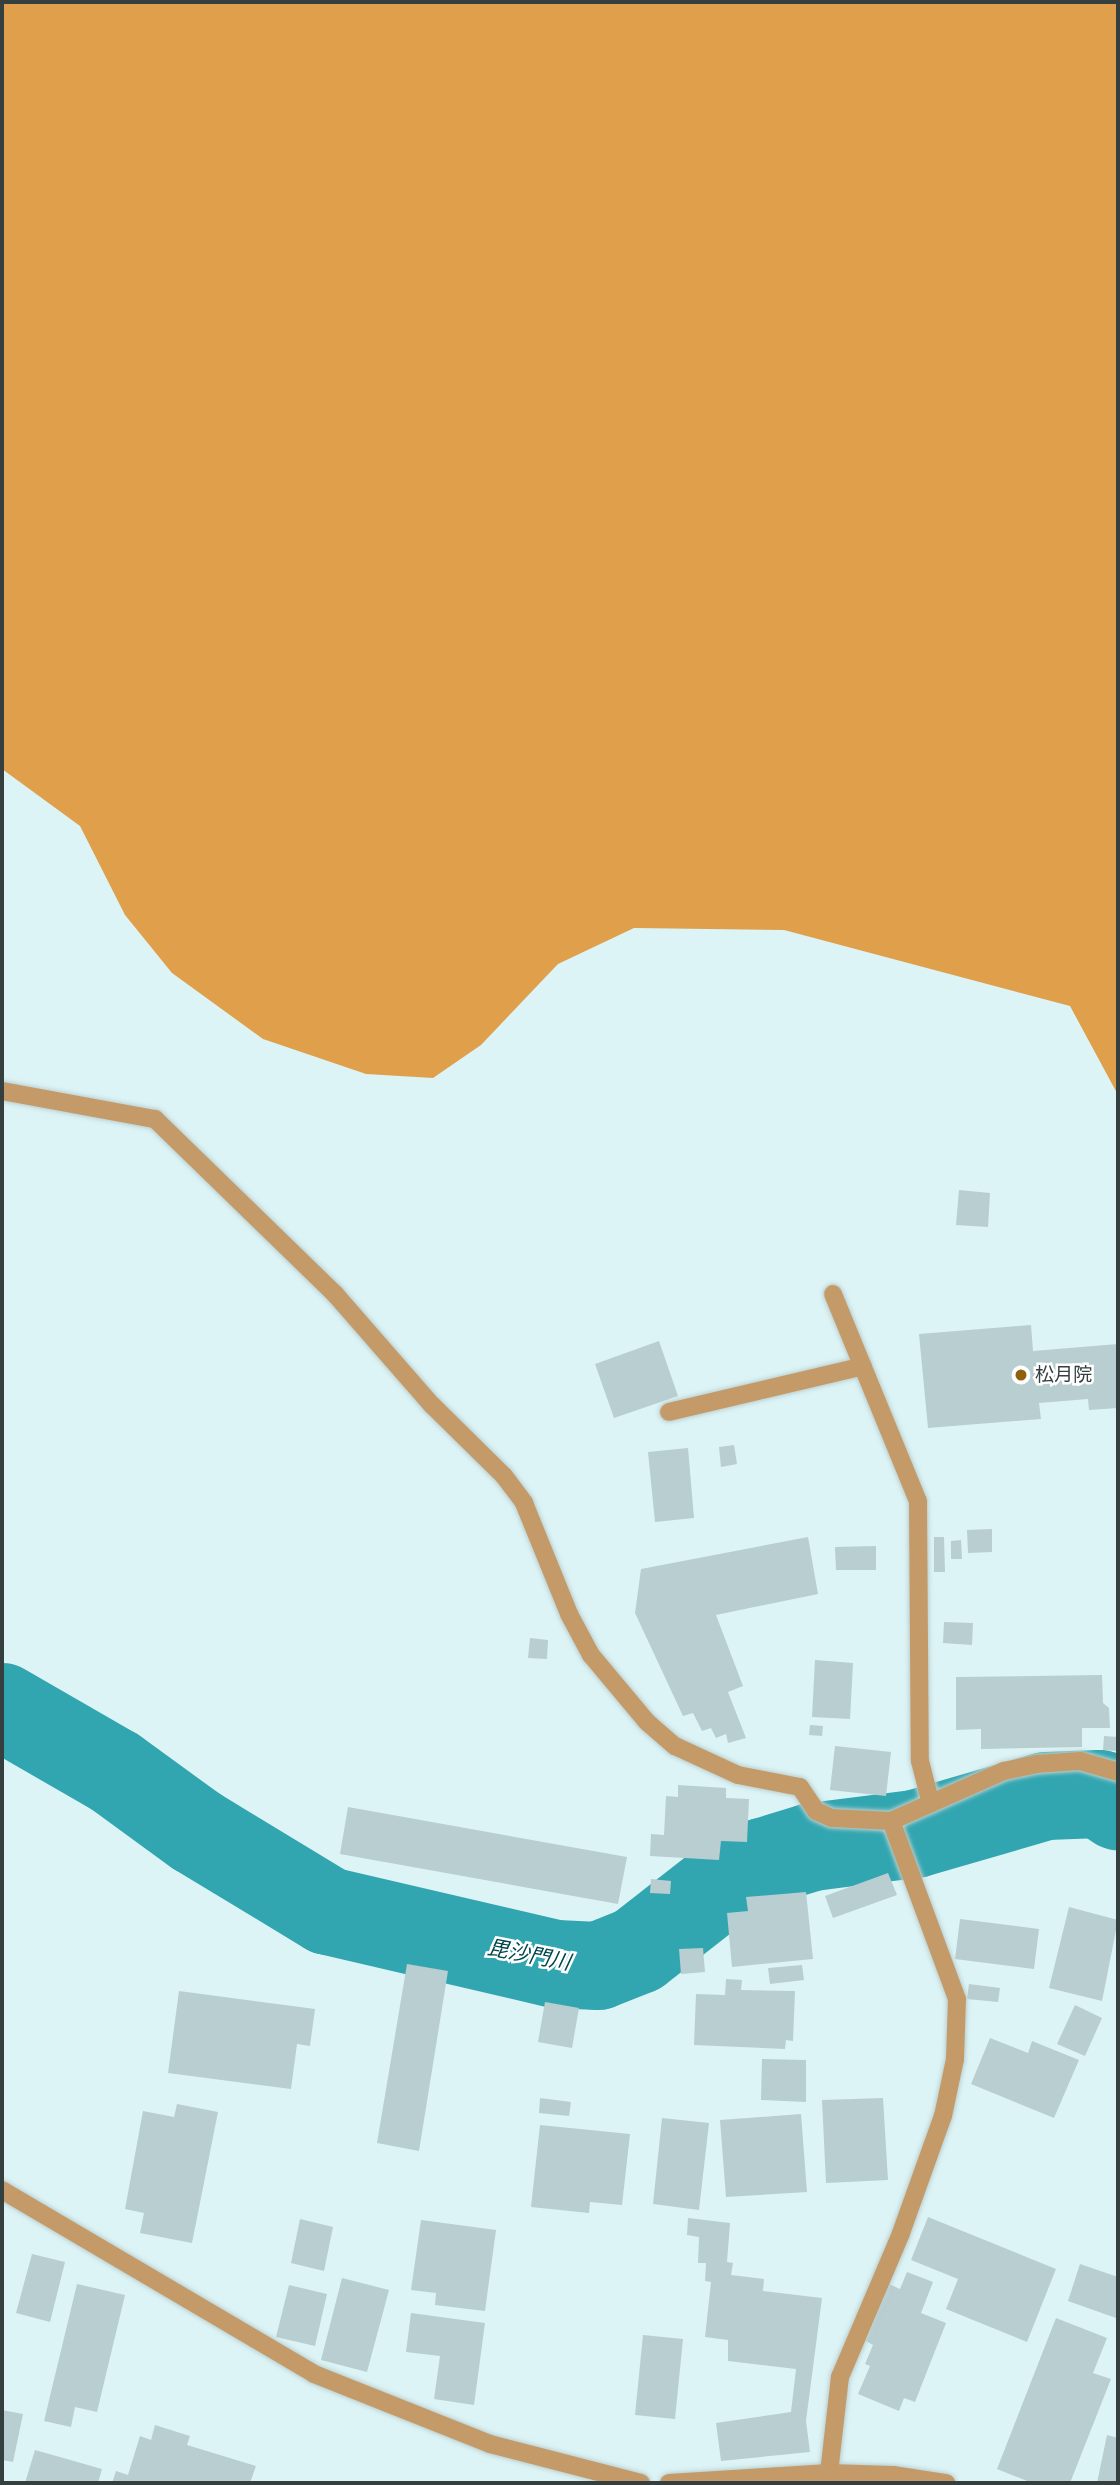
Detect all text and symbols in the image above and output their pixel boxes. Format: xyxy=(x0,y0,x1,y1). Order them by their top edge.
place label: 松月院 xyxy=(1035,1364,1092,1386)
marker: 松月院 xyxy=(1013,1367,1029,1383)
water label: 毘沙門川 xyxy=(485,1935,573,1975)

